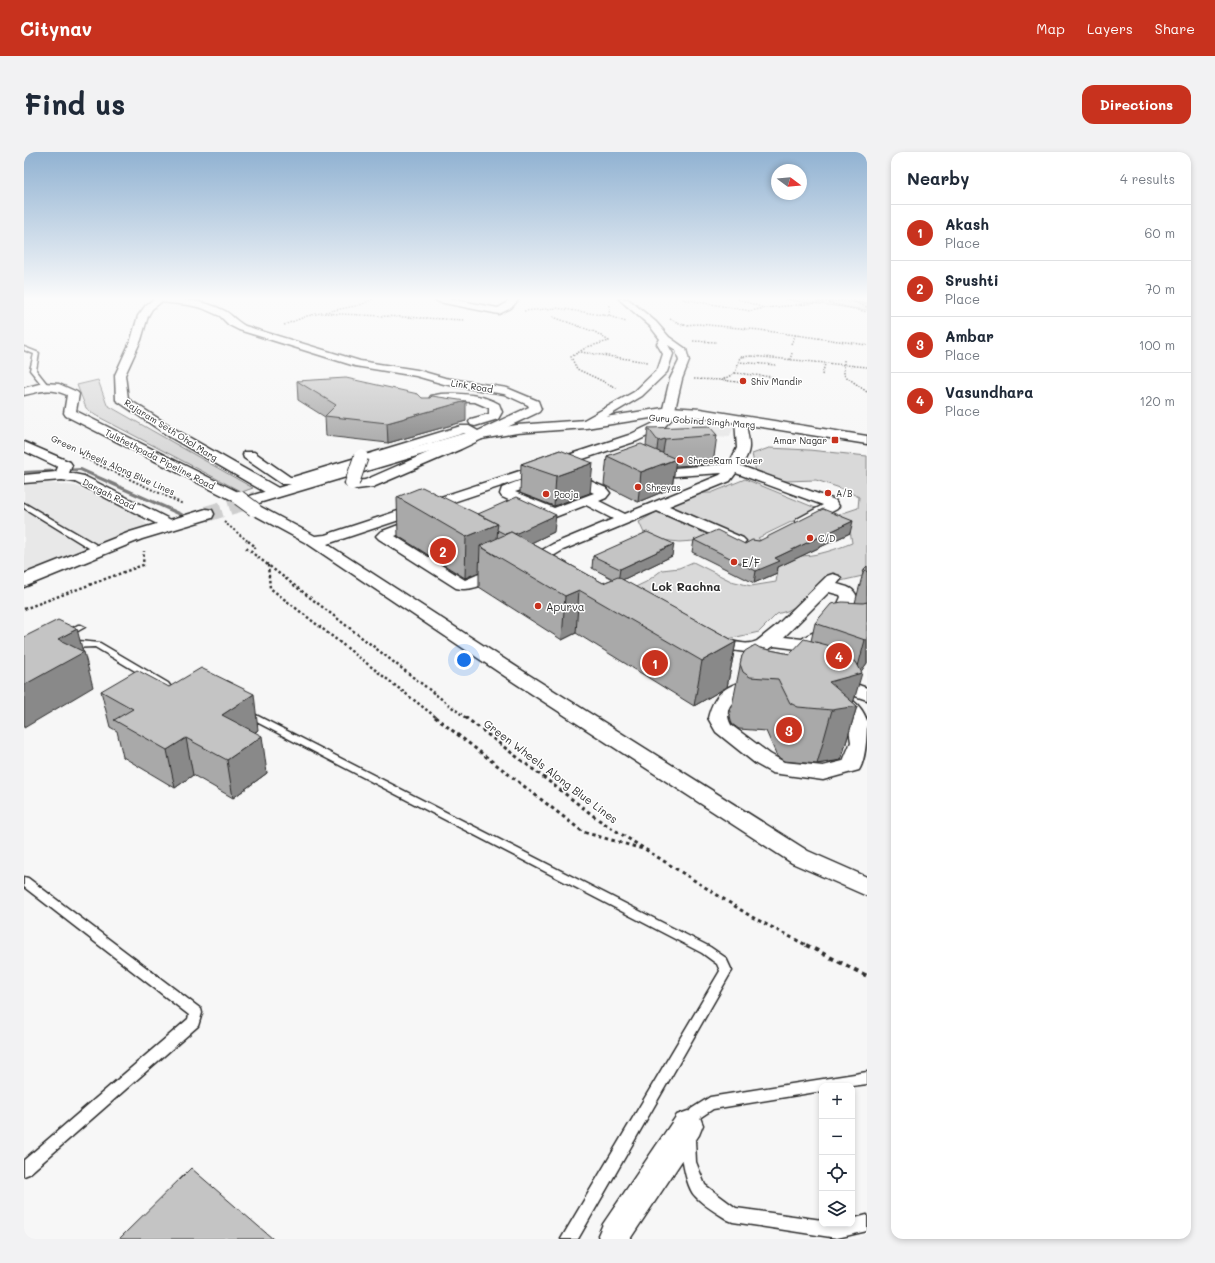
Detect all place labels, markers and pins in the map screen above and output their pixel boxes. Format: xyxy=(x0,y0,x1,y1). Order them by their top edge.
marker: Shiv Mandir xyxy=(738,376,748,386)
place label: Shiv Mandir xyxy=(751,376,802,387)
place label: Amar Nagar xyxy=(773,435,827,446)
marker: Amar Nagar xyxy=(830,435,840,445)
marker: ShreeRam Tower xyxy=(675,455,685,465)
place label: ShreeRam Tower xyxy=(688,455,763,466)
marker: Shreyas xyxy=(633,482,643,492)
place label: Shreyas xyxy=(646,482,681,493)
marker: A/B xyxy=(823,488,833,498)
place label: A/B xyxy=(836,488,853,499)
marker: Pooja xyxy=(541,489,551,499)
place label: Pooja xyxy=(554,489,579,500)
marker: C/D xyxy=(805,533,815,543)
place label: C/D xyxy=(818,533,835,544)
pin: 2 xyxy=(430,536,456,566)
place label: E/F xyxy=(742,555,760,570)
marker: E/F xyxy=(729,557,739,567)
place label: Apurva xyxy=(546,599,585,614)
marker: Apurva xyxy=(533,601,543,611)
pin: 4 xyxy=(826,641,852,671)
pin: 1 xyxy=(642,648,668,678)
pin: 3 xyxy=(776,715,802,745)

